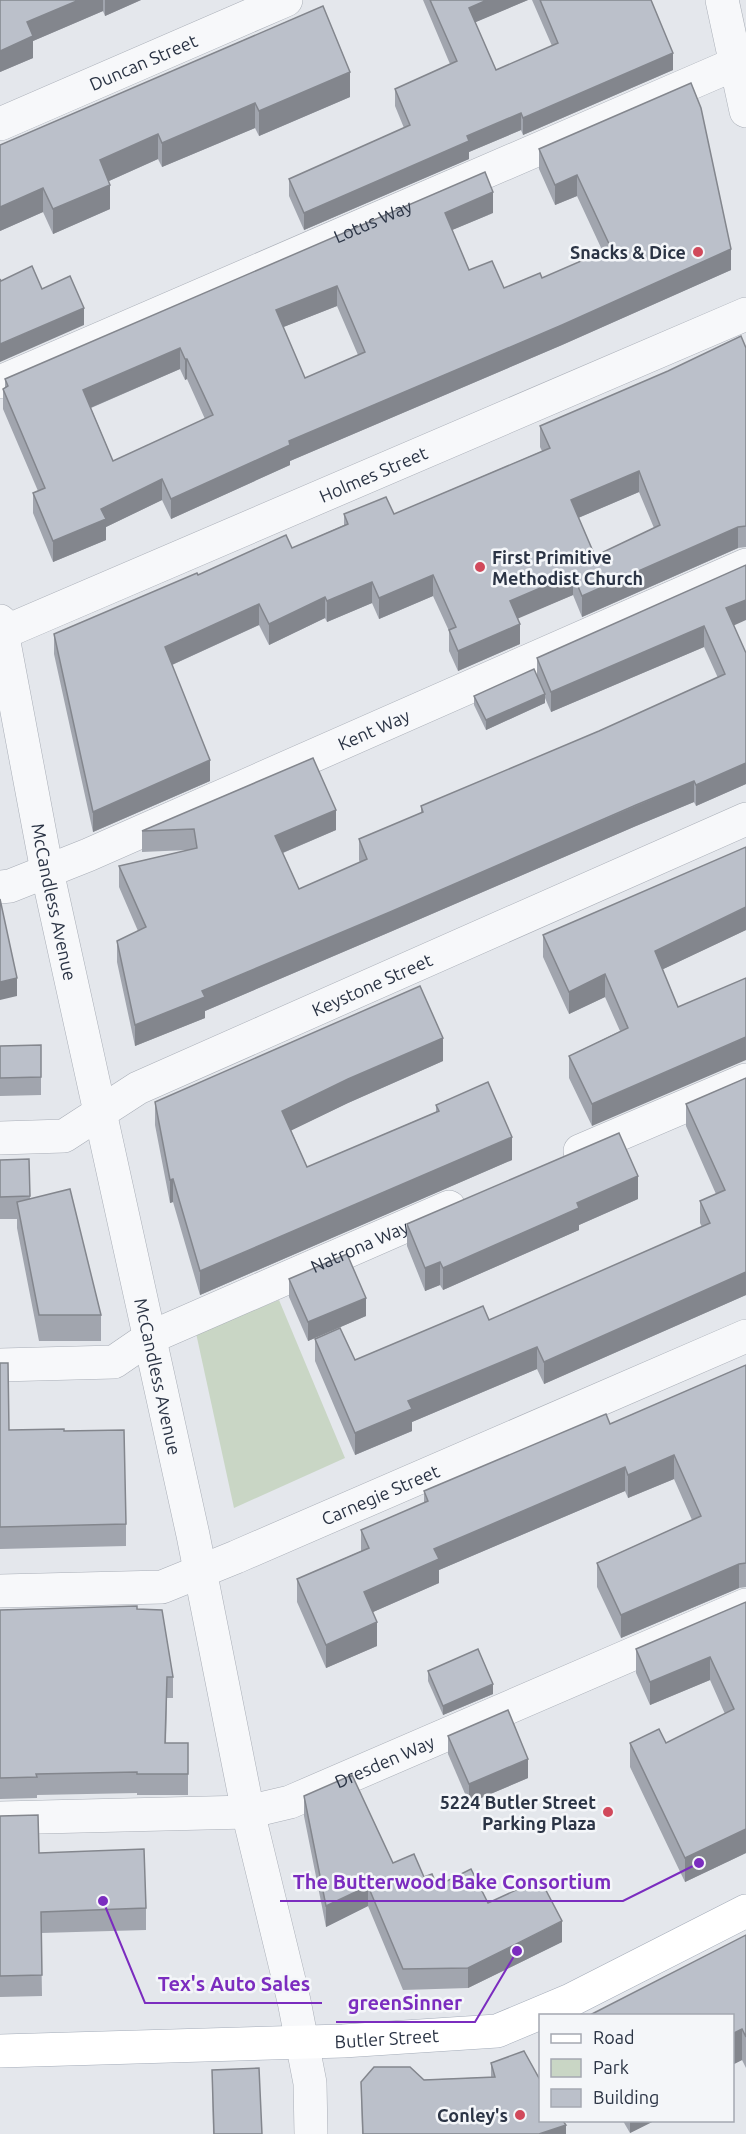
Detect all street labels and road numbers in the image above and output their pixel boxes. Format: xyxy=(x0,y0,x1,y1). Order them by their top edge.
street label: Duncan Street xyxy=(86,30,200,94)
street label: Lotus Way xyxy=(330,195,415,246)
street label: Holmes Street xyxy=(316,442,430,506)
street label: Kent Way xyxy=(335,704,413,754)
street label: McCandless Avenue xyxy=(28,821,81,982)
street label: Keystone Street xyxy=(309,949,435,1020)
street label: Natrona Way xyxy=(307,1216,411,1276)
street label: McCandless Avenue xyxy=(131,1296,185,1457)
street label: Carnegie Street xyxy=(318,1460,442,1529)
street label: Dresden Way xyxy=(332,1731,437,1792)
street label: Butler Street xyxy=(334,2025,440,2051)

